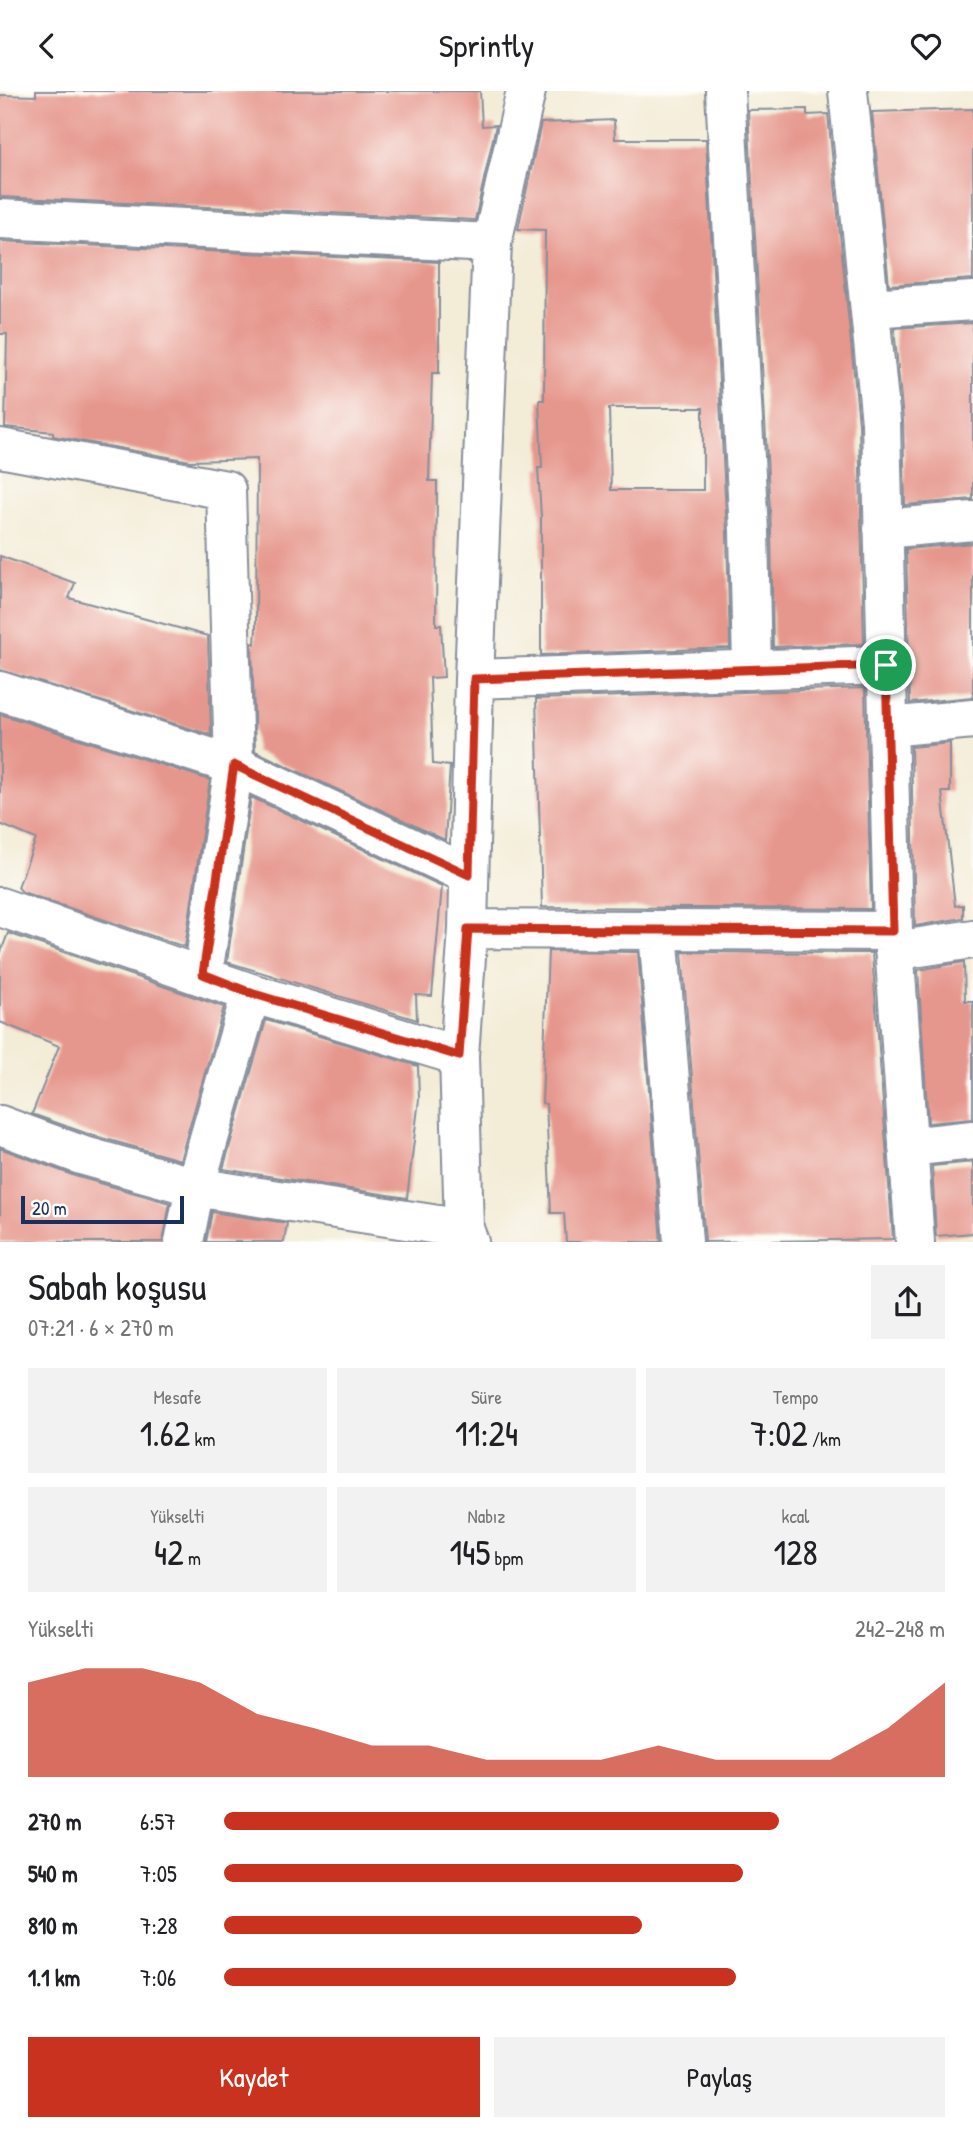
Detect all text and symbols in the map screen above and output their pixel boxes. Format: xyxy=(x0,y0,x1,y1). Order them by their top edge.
text: Sprintly xyxy=(439,24,534,67)
icon: back xyxy=(28,27,66,65)
icon: heart xyxy=(907,27,945,65)
pin xyxy=(856,635,916,695)
icon: arrive xyxy=(867,646,905,684)
scale bar xyxy=(21,1193,184,1225)
text: 20 m xyxy=(32,1195,67,1221)
text: Sabah koşusu xyxy=(28,1260,206,1312)
button: share xyxy=(871,1265,945,1339)
text: 07:21 · 6 × 270 m xyxy=(28,1312,174,1343)
text: Mesafe xyxy=(153,1384,202,1410)
text: Süre xyxy=(471,1384,502,1410)
text: Tempo xyxy=(773,1384,818,1410)
text: 1.62 xyxy=(140,1410,190,1457)
text: 11:24 xyxy=(455,1410,518,1457)
text: 7:02 xyxy=(750,1410,808,1457)
text: km xyxy=(190,1426,215,1452)
text: /km xyxy=(808,1426,841,1452)
text: Yükselti xyxy=(150,1503,205,1529)
text: Nabız xyxy=(468,1503,505,1529)
text: kcal xyxy=(782,1503,809,1529)
text: 42 xyxy=(154,1529,184,1576)
text: 145 xyxy=(450,1529,490,1576)
text: 128 xyxy=(773,1529,818,1576)
text: m xyxy=(184,1545,201,1571)
text: bpm xyxy=(490,1545,523,1571)
text: Yükselti xyxy=(28,1613,94,1644)
text: 242–248 m xyxy=(855,1613,945,1644)
text: 270 m xyxy=(28,1806,81,1837)
text: 6:57 xyxy=(140,1806,176,1837)
text: 540 m xyxy=(28,1858,78,1889)
text: 7:05 xyxy=(140,1858,177,1889)
text: 810 m xyxy=(28,1910,78,1941)
text: 7:28 xyxy=(140,1910,177,1941)
text: 1.1 km xyxy=(28,1962,80,1993)
text: 7:06 xyxy=(140,1962,176,1993)
button: Kaydet xyxy=(28,2037,480,2117)
button: Paylaş xyxy=(494,2037,945,2117)

